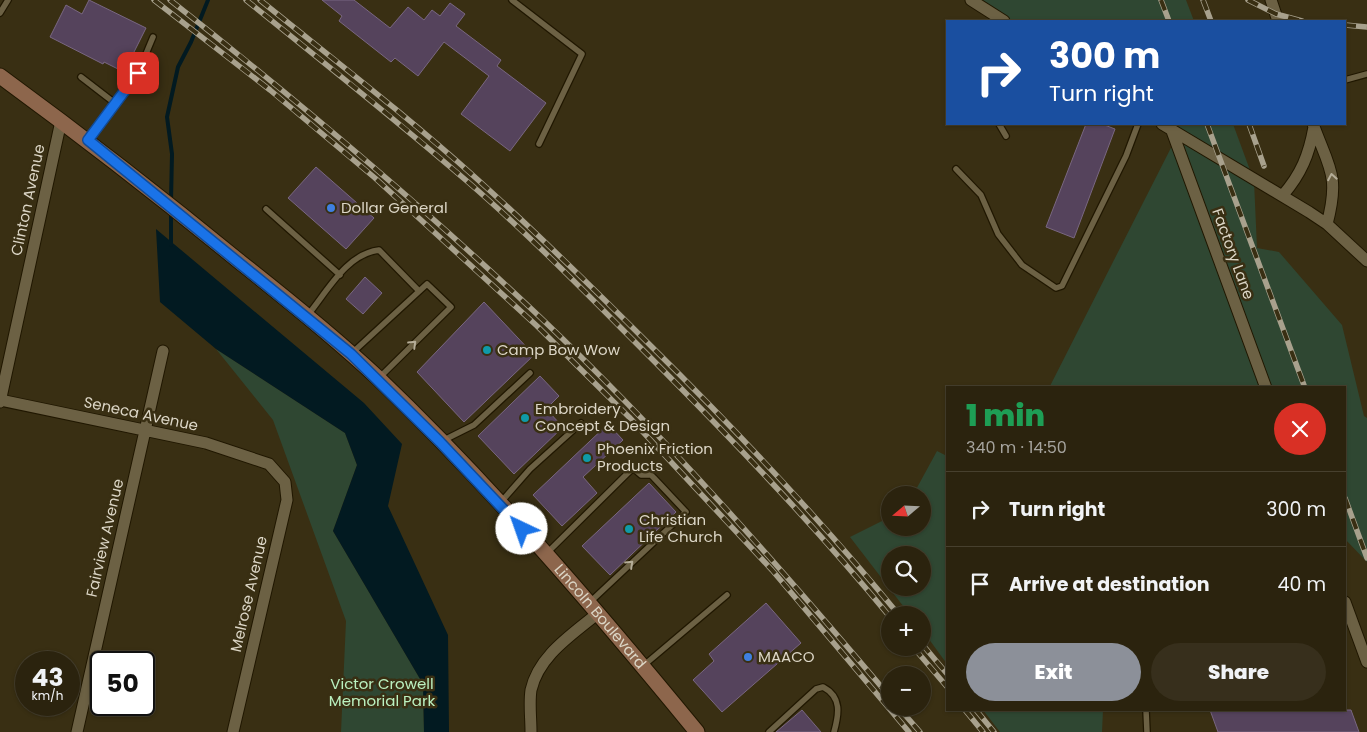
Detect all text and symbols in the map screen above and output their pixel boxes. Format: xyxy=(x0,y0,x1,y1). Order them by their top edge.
text: 300 m xyxy=(1049,31,1160,80)
icon: right xyxy=(966,40,1031,105)
pin xyxy=(117,52,159,94)
icon: arrive xyxy=(124,59,152,87)
text: Turn right xyxy=(1049,78,1154,109)
street label: Clinton Avenue xyxy=(5,142,50,258)
one-way arrow xyxy=(1328,172,1338,181)
place label: Dollar General xyxy=(341,197,448,218)
marker: Dollar General xyxy=(325,202,337,214)
street label: Factory Lane xyxy=(1207,205,1260,302)
place label: Camp Bow Wow xyxy=(497,339,621,360)
one-way arrow xyxy=(407,341,416,350)
marker: Camp Bow Wow xyxy=(481,344,493,356)
street label: Seneca Avenue xyxy=(82,391,200,436)
text: 1 min xyxy=(966,394,1045,437)
place label: Embroidery Concept & Design xyxy=(535,398,670,436)
button: close xyxy=(1274,403,1326,455)
marker: Embroidery Concept & Design xyxy=(519,412,531,424)
text: 340 m · 14:50 xyxy=(966,436,1067,459)
place label: Phoenix Friction Products xyxy=(597,438,713,476)
marker: Phoenix Friction Products xyxy=(581,452,593,464)
street label: Fairview Avenue xyxy=(81,477,128,599)
north arrow xyxy=(881,486,931,536)
map controls xyxy=(881,486,931,716)
icon: right xyxy=(966,495,994,523)
text: Turn right xyxy=(1009,496,1105,523)
text: 300 m xyxy=(1266,496,1326,523)
position arrow xyxy=(495,502,547,554)
place label: Christian Life Church xyxy=(639,509,723,547)
marker: Christian Life Church xyxy=(623,523,635,535)
street label: Melrose Avenue xyxy=(225,534,272,654)
button: search xyxy=(881,546,931,596)
street label: Lincoln Boulevard xyxy=(550,559,651,673)
one-way arrow xyxy=(625,561,634,570)
icon: arrive xyxy=(966,570,994,598)
text: Arrive at destination xyxy=(1009,571,1210,598)
text: 40 m xyxy=(1277,571,1326,598)
button: + xyxy=(881,606,931,656)
button: Exit xyxy=(966,643,1141,701)
button: Share xyxy=(1151,643,1326,701)
place label: MAACO xyxy=(758,646,815,667)
speed limit sign: 50 xyxy=(90,651,155,716)
marker: MAACO xyxy=(742,651,754,663)
text: 43 xyxy=(31,660,64,695)
button: − xyxy=(881,666,931,716)
park label: Victor Crowell Memorial Park xyxy=(329,673,436,711)
text: km/h xyxy=(32,687,63,704)

